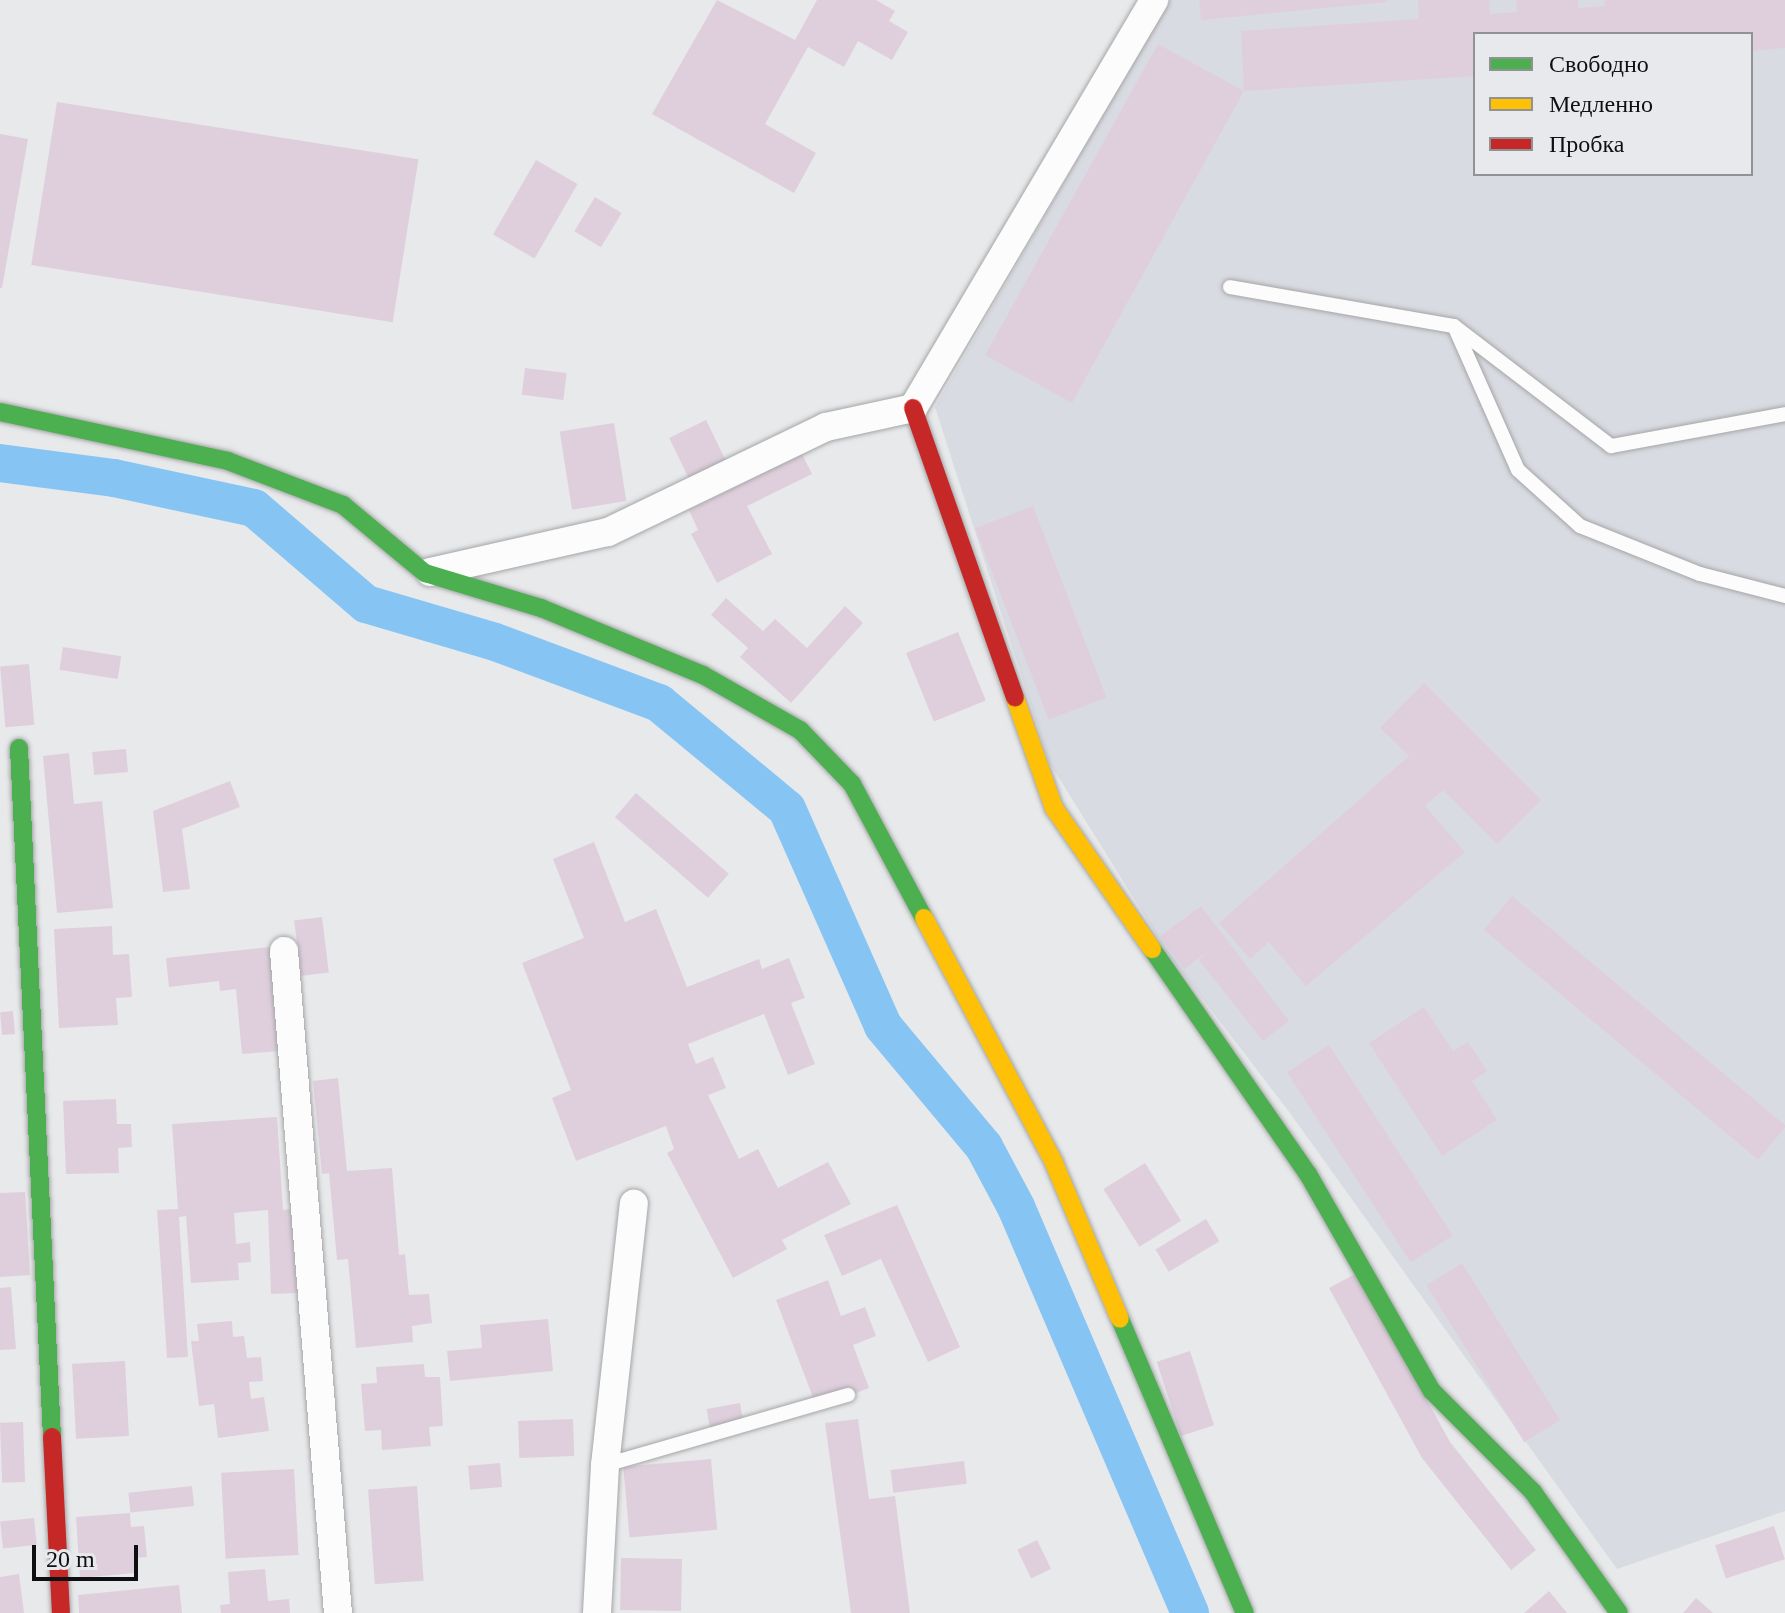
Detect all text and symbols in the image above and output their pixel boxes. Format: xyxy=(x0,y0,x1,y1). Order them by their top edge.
legend xyxy=(1473,32,1753,176)
text: Свободно xyxy=(1549,51,1649,77)
text: Медленно xyxy=(1549,91,1653,117)
text: Пробка xyxy=(1549,131,1625,157)
scale bar xyxy=(36,1529,142,1579)
text: 20 m xyxy=(46,1546,95,1572)

